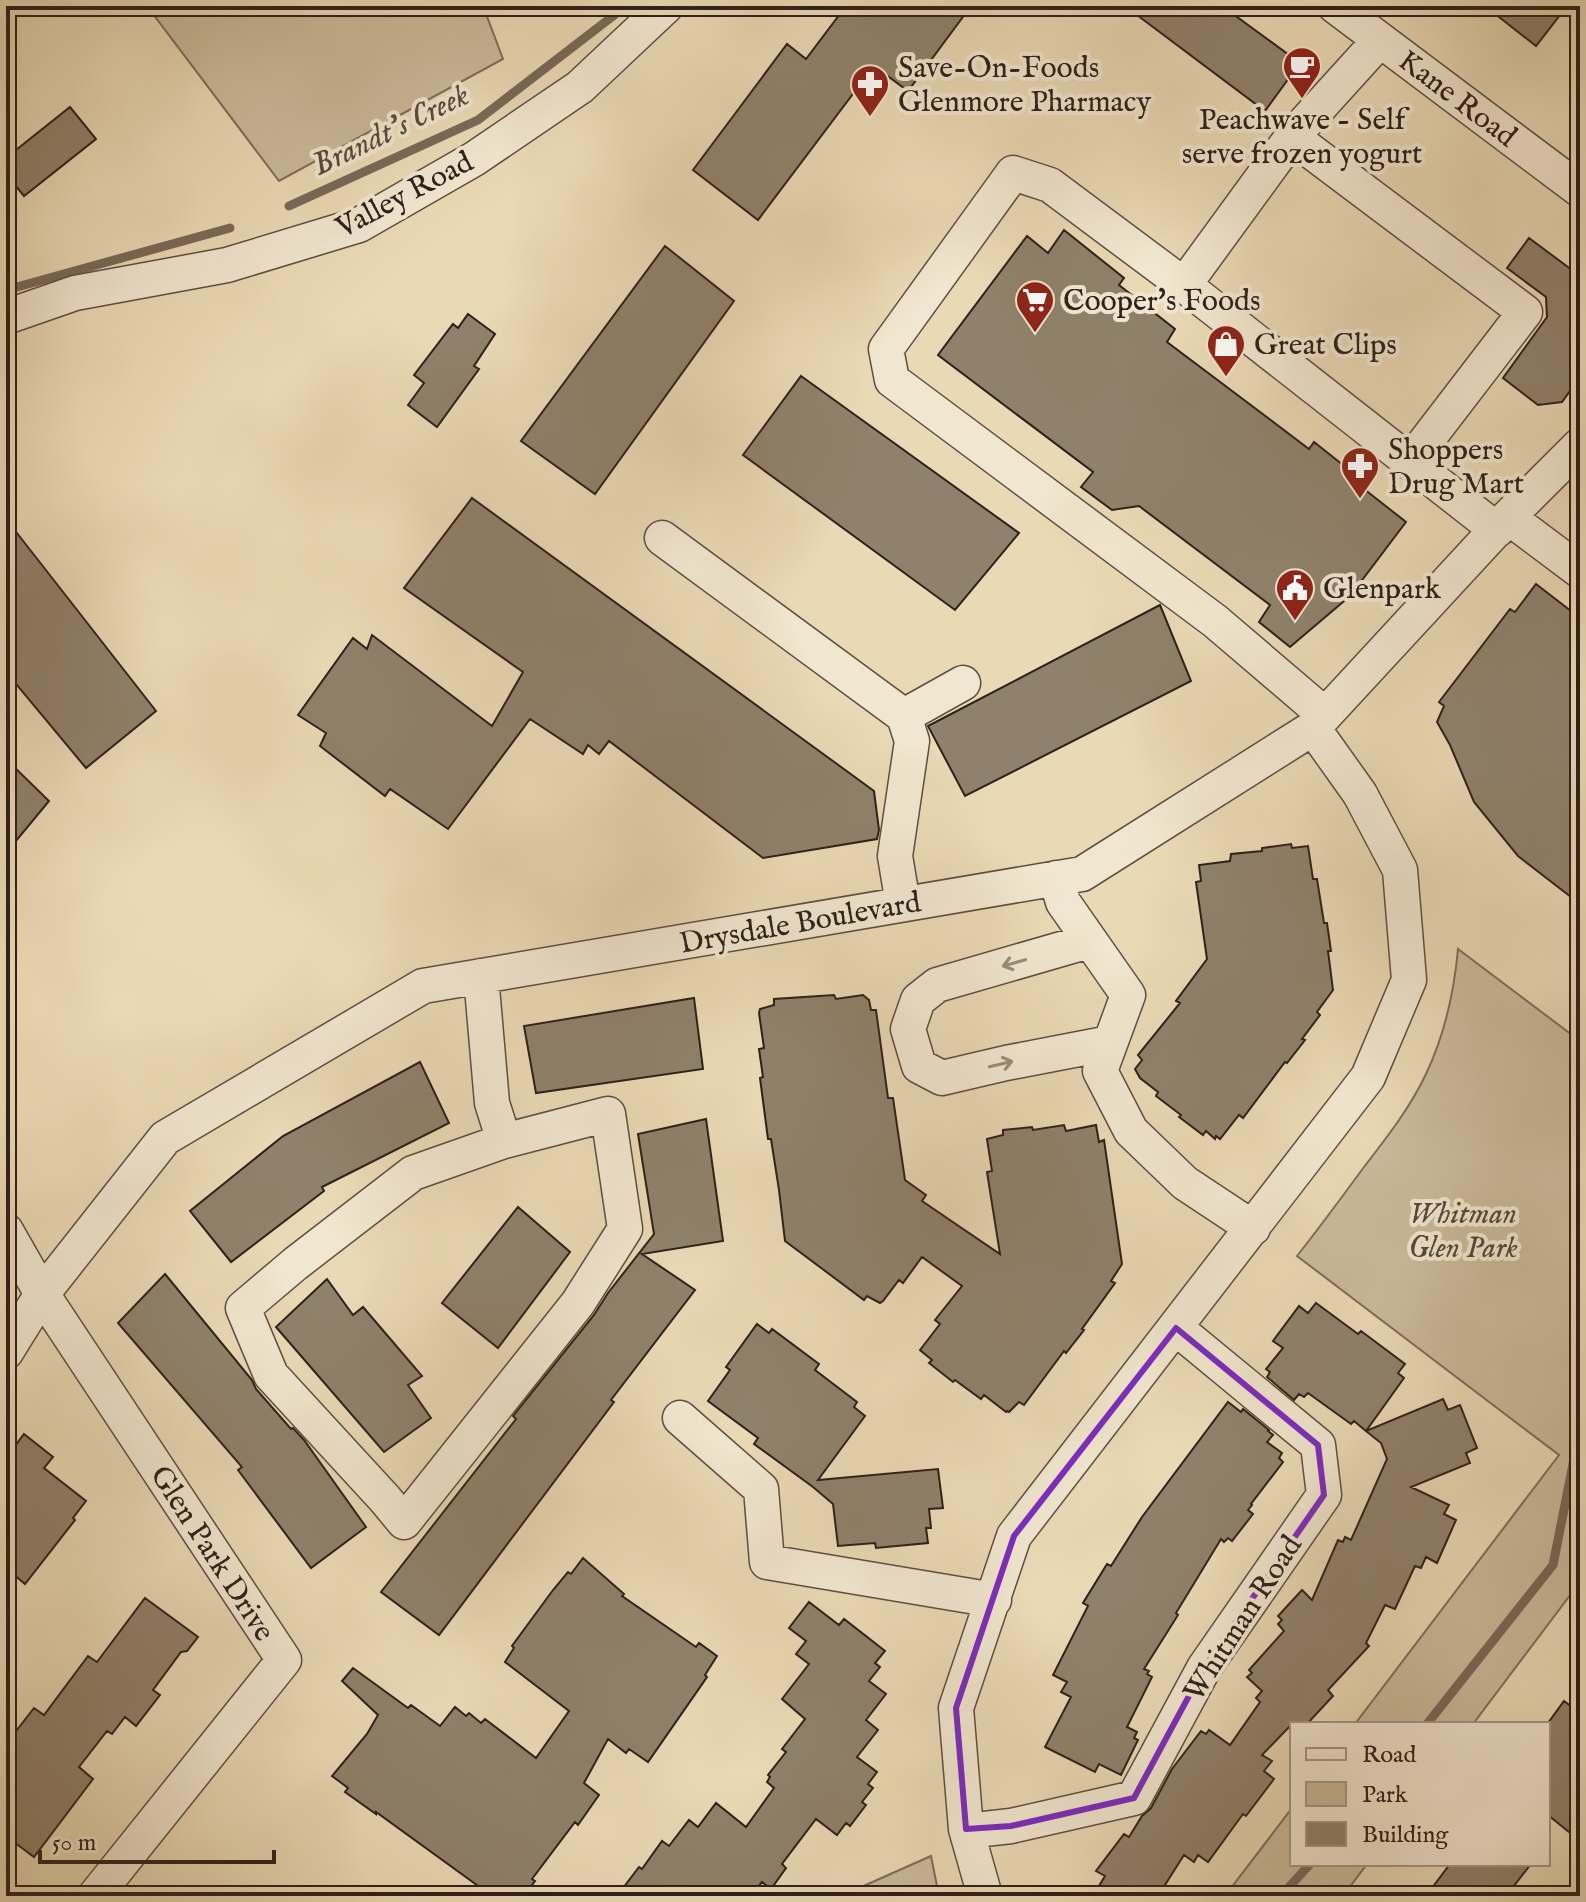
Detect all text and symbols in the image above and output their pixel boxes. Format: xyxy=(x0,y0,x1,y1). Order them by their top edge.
street label: Kane Road xyxy=(1390,43,1524,157)
cafe icon: Peachwave - Self serve frozen yogurt xyxy=(1281,45,1323,100)
place label: Save-On-Foods Glenmore Pharmacy xyxy=(898,50,1151,122)
pharmacy icon: Save-On-Foods Glenmore Pharmacy xyxy=(849,63,891,118)
water label: Brandt's Creek xyxy=(306,76,476,187)
place label: Peachwave - Self serve frozen yogurt xyxy=(1182,102,1422,174)
street label: Valley Road xyxy=(329,143,481,248)
supermarket icon: Cooper's Foods xyxy=(1014,279,1056,334)
place label: Cooper's Foods xyxy=(1063,283,1261,321)
shop icon: Great Clips xyxy=(1205,323,1247,378)
place label: Great Clips xyxy=(1254,327,1397,365)
place label: Shoppers Drug Mart xyxy=(1388,432,1524,504)
pharmacy icon: Shoppers Drug Mart xyxy=(1339,445,1381,500)
public building icon: Glenpark xyxy=(1274,567,1316,622)
place label: Glenpark xyxy=(1323,571,1442,609)
street label: Drysdale Boulevard xyxy=(677,884,925,964)
one-way arrow xyxy=(1001,956,1027,971)
one-way arrow xyxy=(987,1056,1013,1071)
park label: Whitman Glen Park xyxy=(1408,1196,1518,1268)
street label: Glen Park Drive xyxy=(140,1459,282,1649)
street label: Whitman Road xyxy=(1176,1528,1312,1709)
legend xyxy=(1290,1722,1550,1866)
text: Road xyxy=(1362,1740,1416,1771)
text: Park xyxy=(1362,1780,1408,1811)
scale bar xyxy=(40,1814,274,1864)
text: Building xyxy=(1362,1820,1449,1851)
text: 50 m xyxy=(52,1828,96,1859)

